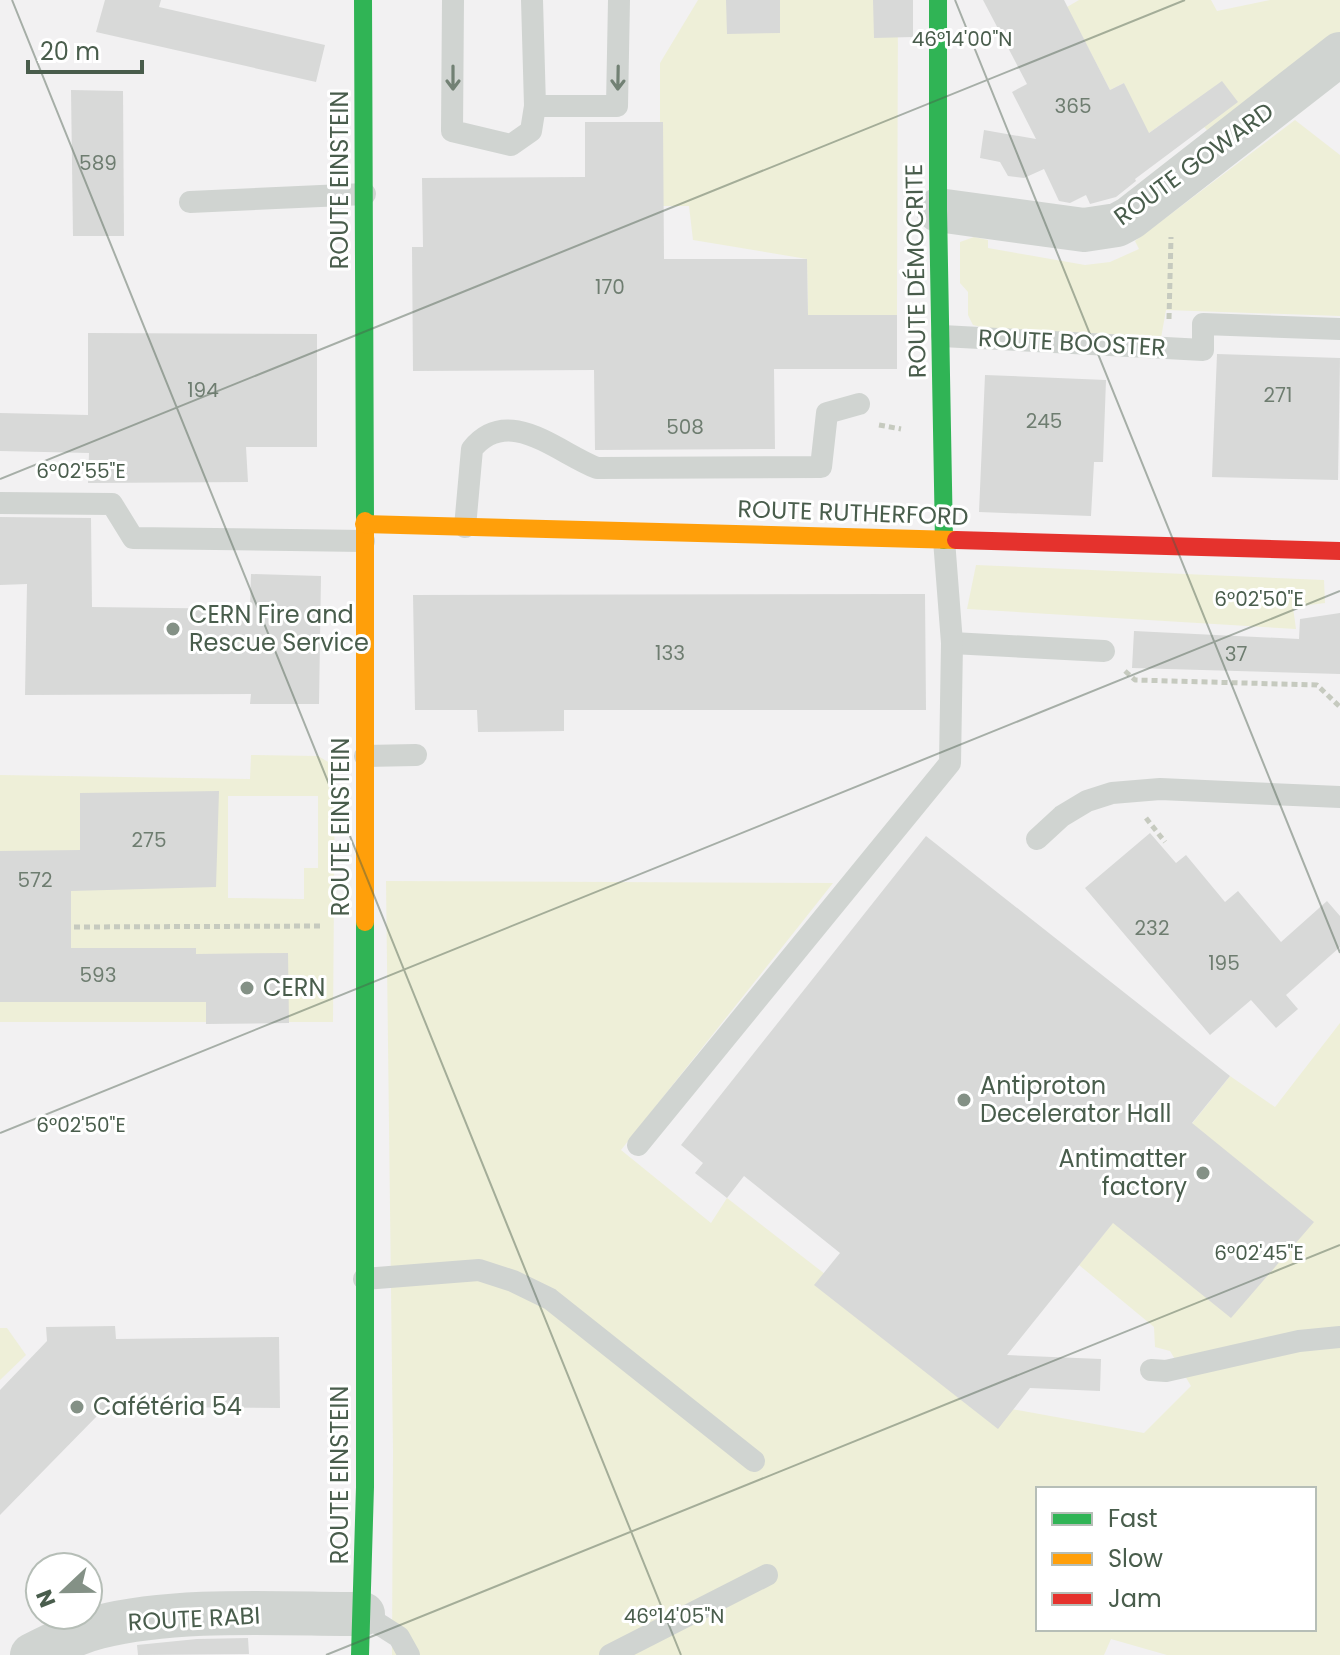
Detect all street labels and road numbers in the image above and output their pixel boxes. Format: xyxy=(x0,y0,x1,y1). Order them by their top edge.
street label: ROUTE EINSTEIN xyxy=(323,91,356,269)
street label: ROUTE GOWARD xyxy=(1107,94,1280,233)
street label: ROUTE DÉMOCRITE xyxy=(897,163,934,379)
street label: ROUTE BOOSTER xyxy=(977,321,1167,364)
street label: ROUTE RUTHERFORD xyxy=(737,492,969,533)
street label: ROUTE EINSTEIN xyxy=(324,738,357,916)
street label: ROUTE EINSTEIN xyxy=(323,1386,356,1564)
street label: ROUTE RABI xyxy=(127,1599,261,1638)

